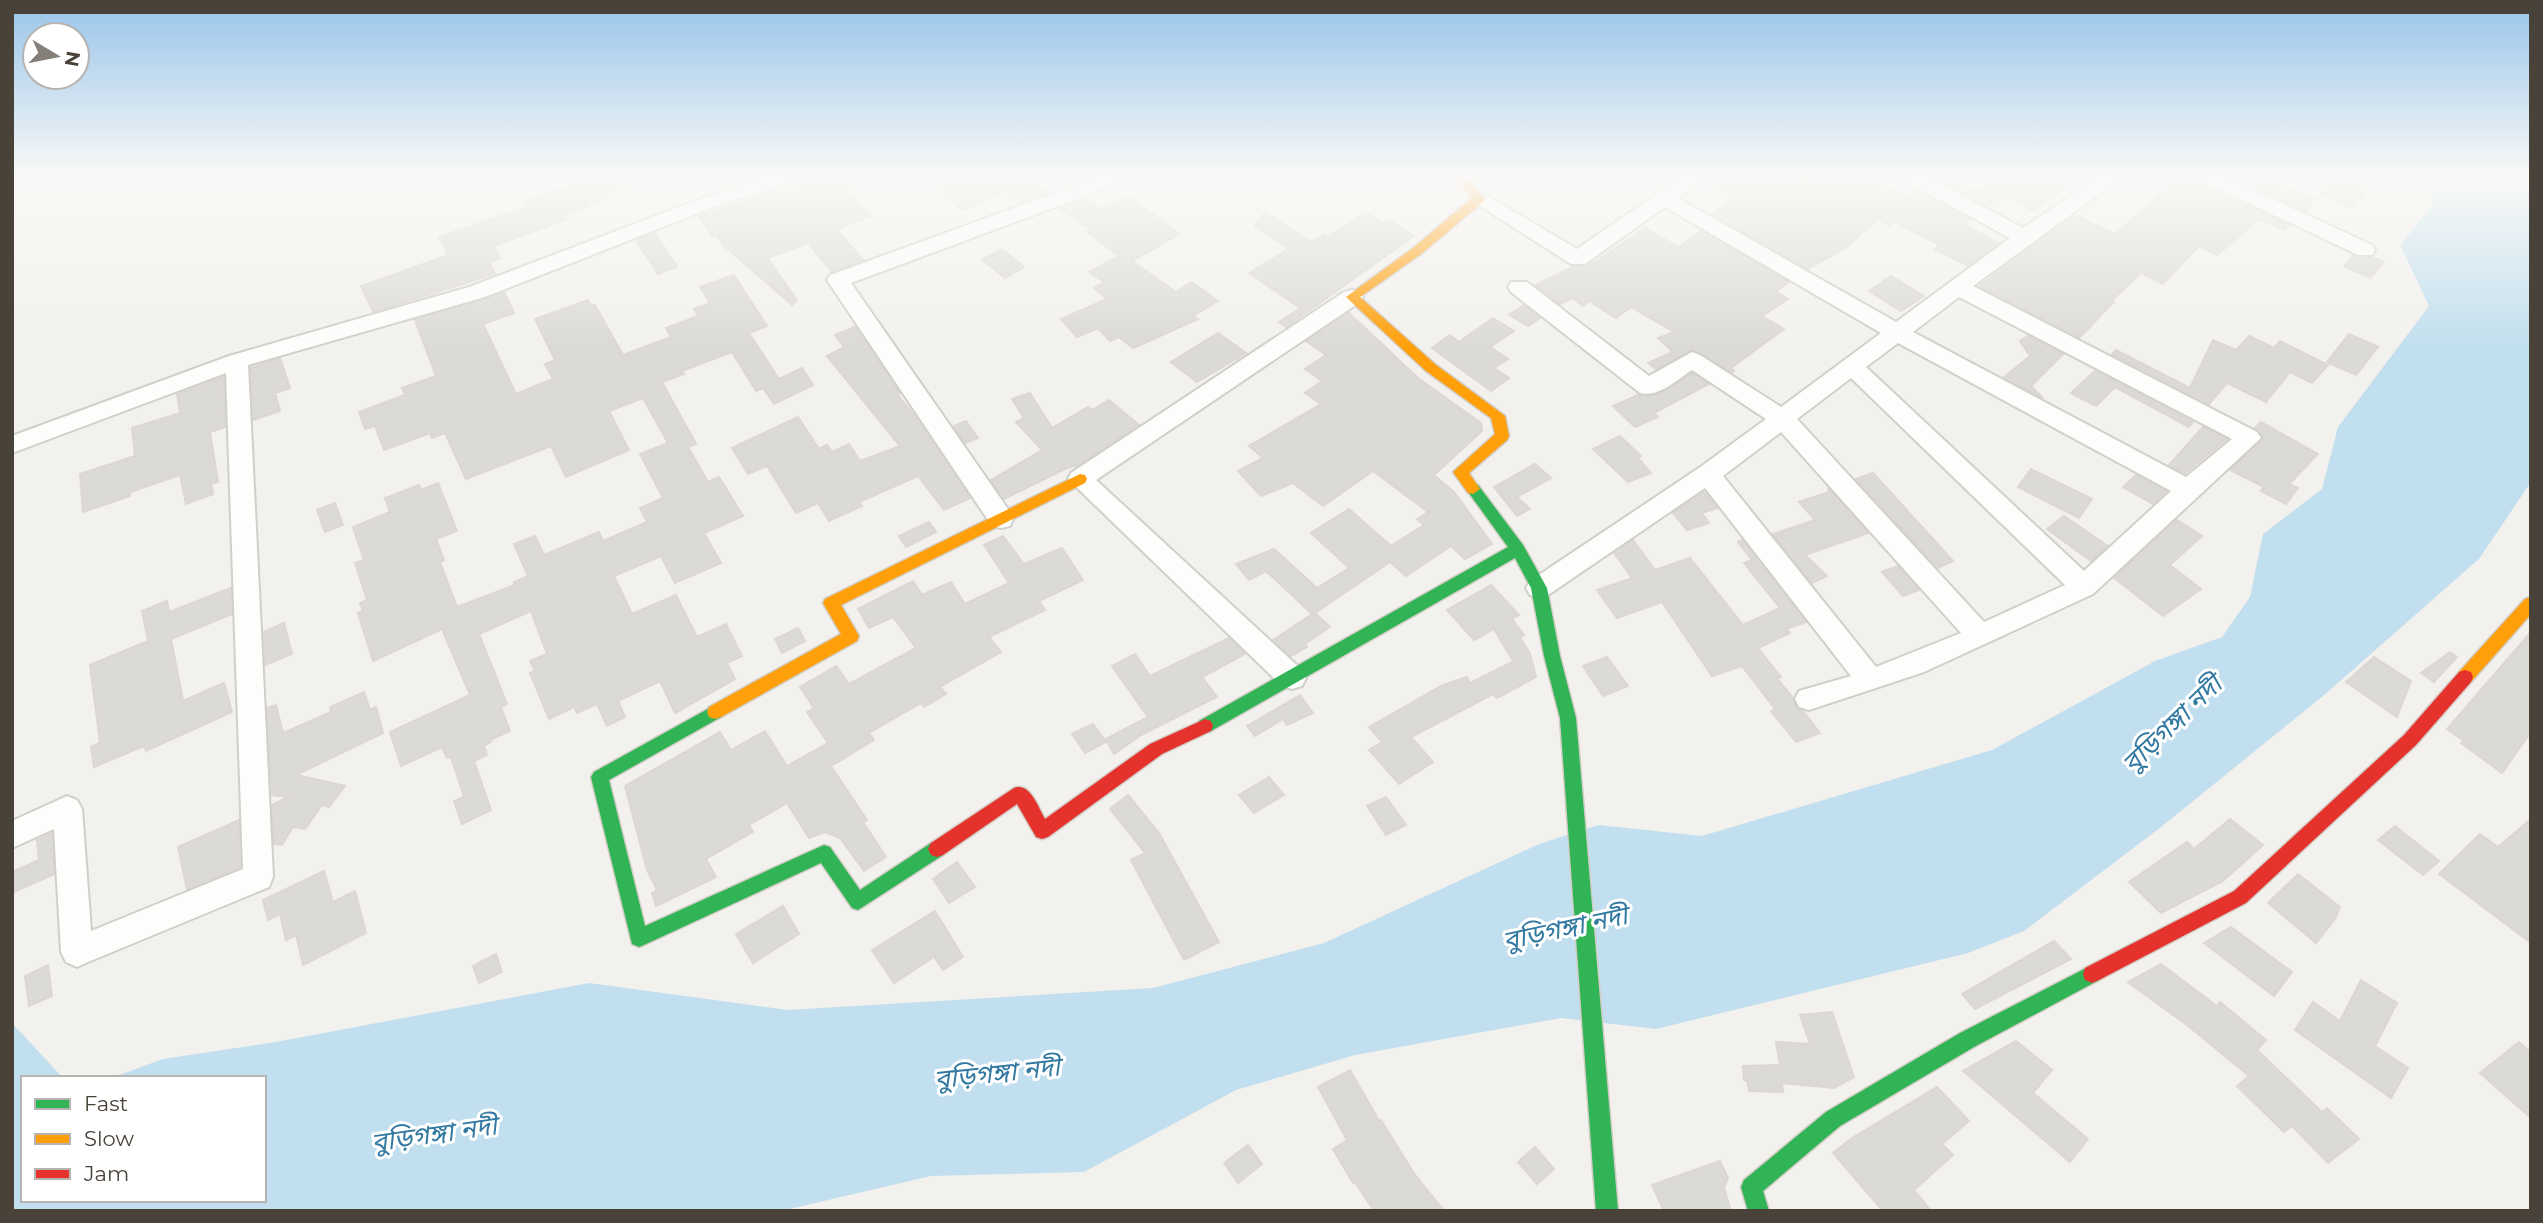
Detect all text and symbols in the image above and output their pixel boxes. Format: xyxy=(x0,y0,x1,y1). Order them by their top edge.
north arrow xyxy=(21,21,91,91)
text: N xyxy=(60,49,85,68)
water label: বুড়িগঙ্গা নদী xyxy=(2115,665,2232,779)
water label: বুড়িগঙ্গা নদী xyxy=(1500,898,1635,957)
water label: বুড়িগঙ্গা নদী xyxy=(933,1050,1067,1096)
legend xyxy=(21,1076,266,1202)
text: Fast xyxy=(84,1091,128,1116)
water label: বুড়িগঙ্গা নদী xyxy=(369,1109,504,1159)
text: Slow xyxy=(84,1126,134,1151)
text: Jam xyxy=(83,1161,129,1186)

